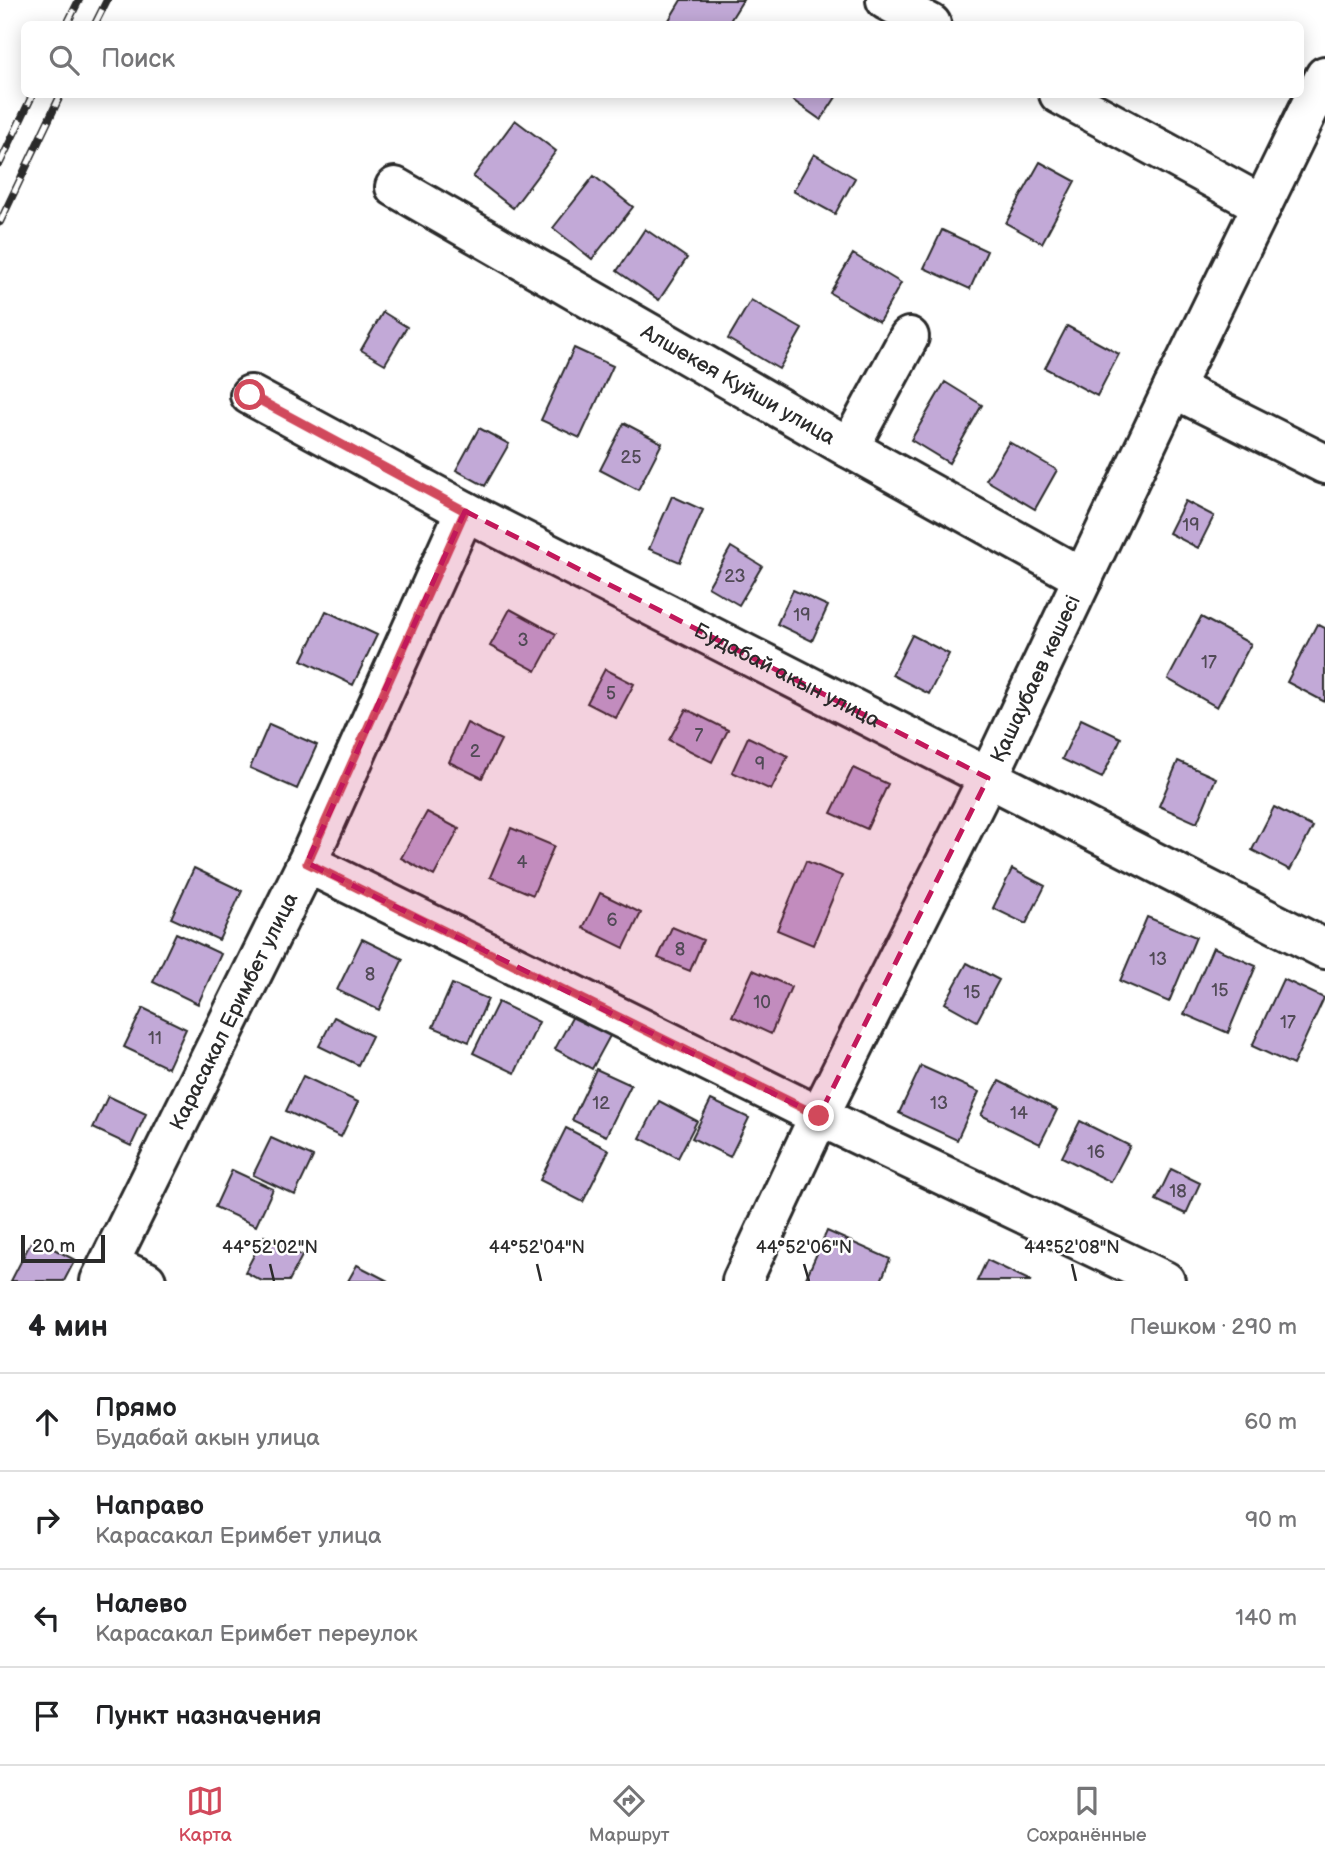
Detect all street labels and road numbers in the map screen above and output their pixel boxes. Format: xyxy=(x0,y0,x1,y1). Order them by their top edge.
street label: Алшекея Куйши улица xyxy=(636,318,840,450)
street label: Қашаубаев көшесі xyxy=(985,591,1086,766)
street label: Будабай акын улица xyxy=(690,617,885,733)
street label: Карасакал Еримбет улица xyxy=(164,888,303,1134)

